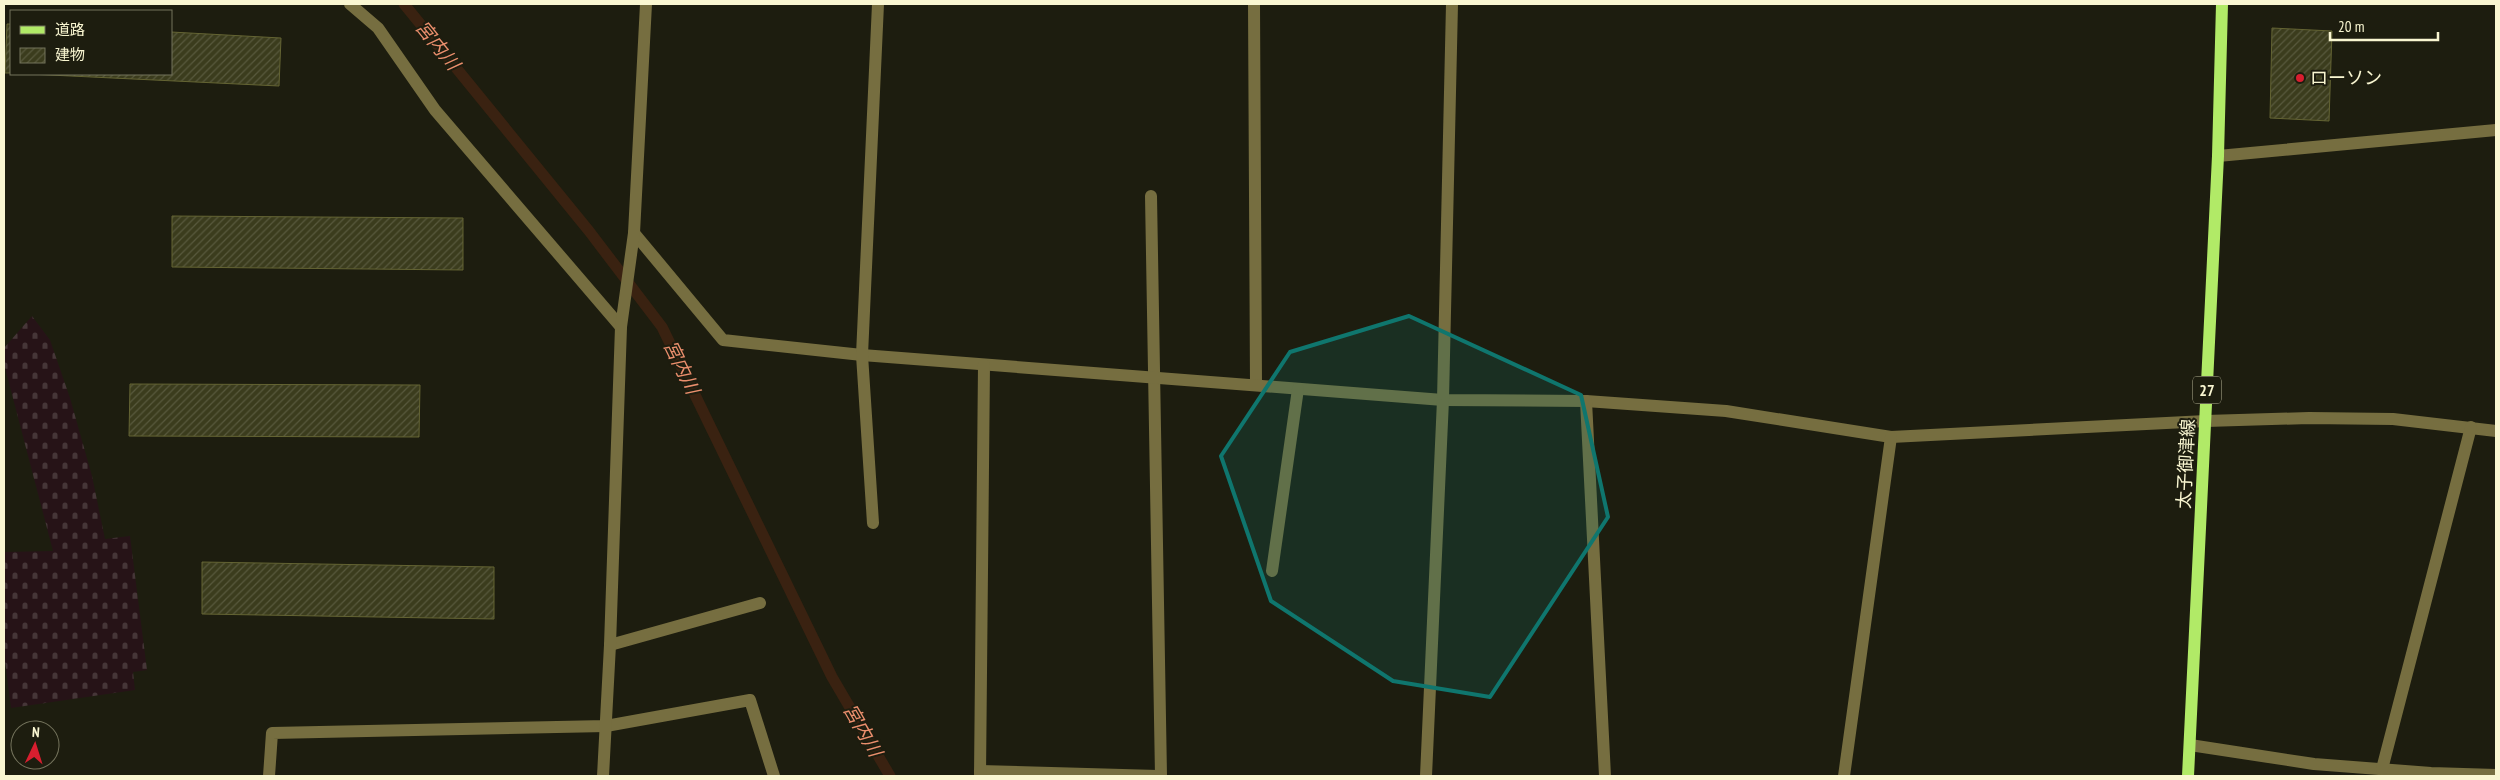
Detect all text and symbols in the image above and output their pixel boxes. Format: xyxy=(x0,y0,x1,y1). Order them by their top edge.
legend xyxy=(10,10,172,75)
scale bar xyxy=(2330,10,2438,42)
water label: 宮内川 xyxy=(411,15,467,76)
text: 20 m xyxy=(2338,17,2364,36)
text: 道路 xyxy=(55,20,85,39)
text: 建物 xyxy=(55,45,85,64)
place label: ローソン xyxy=(2310,66,2382,89)
marker: ローソン xyxy=(2294,72,2306,84)
water label: 宮内川 xyxy=(659,336,706,400)
road number: 27 xyxy=(2193,376,2221,404)
street label: 太子御津線 xyxy=(2172,418,2199,510)
water label: 宮内川 xyxy=(838,699,889,762)
north arrow xyxy=(10,720,60,770)
text: N xyxy=(32,723,40,741)

